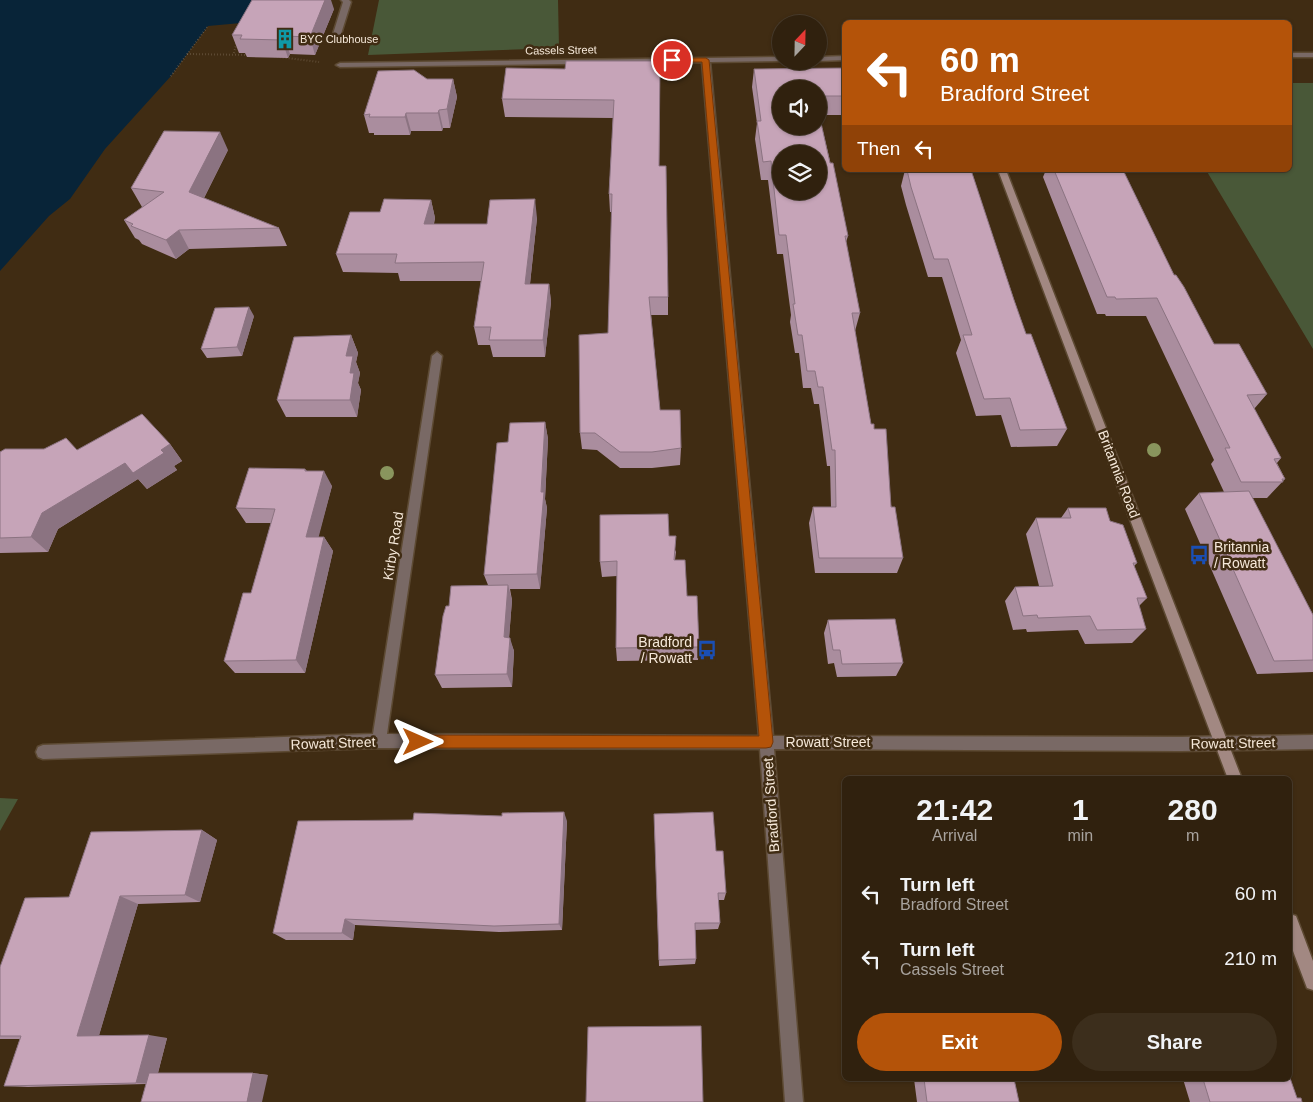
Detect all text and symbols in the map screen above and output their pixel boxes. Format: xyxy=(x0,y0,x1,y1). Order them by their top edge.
north arrow xyxy=(772,15,828,70)
map controls xyxy=(772,15,827,200)
building icon: BYC Clubhouse xyxy=(274,28,296,50)
place label: BYC Clubhouse xyxy=(300,33,378,45)
pin xyxy=(651,39,693,81)
icon: left xyxy=(857,40,922,105)
text: 60 m xyxy=(940,40,1020,79)
street label: Cassels Street xyxy=(525,43,597,57)
icon: arrive xyxy=(658,46,686,74)
button: sound xyxy=(772,80,827,135)
text: Bradford Street xyxy=(940,81,1089,106)
icon: left xyxy=(910,135,938,163)
text: Then xyxy=(857,138,900,159)
button: layers xyxy=(772,145,827,200)
street label: Britannia Road xyxy=(1095,428,1143,520)
street label: Kirby Road xyxy=(380,511,406,581)
place label: Britannia / Rowatt xyxy=(1214,539,1269,571)
bus stop icon: Britannia / Rowatt xyxy=(1188,544,1210,566)
place label: Bradford / Rowatt xyxy=(638,634,692,666)
bus stop icon: Bradford / Rowatt xyxy=(696,639,718,661)
position arrow xyxy=(391,715,443,767)
street label: Rowatt Street xyxy=(290,734,376,752)
street label: Rowatt Street xyxy=(786,734,871,750)
street label: Rowatt Street xyxy=(1190,734,1276,752)
street label: Bradford Street xyxy=(760,757,782,853)
text: 21:42 xyxy=(916,793,993,826)
text: 1 xyxy=(1072,793,1089,826)
text: 280 xyxy=(1168,793,1218,826)
text: Arrival xyxy=(932,827,977,844)
text: min xyxy=(1067,827,1093,844)
text: m xyxy=(1186,827,1199,844)
text: Turn left xyxy=(900,874,975,895)
icon: left xyxy=(857,880,885,908)
text: 60 m xyxy=(1235,883,1277,904)
text: Bradford Street xyxy=(900,896,1009,913)
text: Turn left xyxy=(900,939,975,960)
icon: left xyxy=(857,945,885,973)
text: 210 m xyxy=(1224,948,1277,969)
text: Cassels Street xyxy=(900,961,1004,978)
button: Exit xyxy=(857,1013,1062,1071)
button: Share xyxy=(1072,1013,1277,1071)

